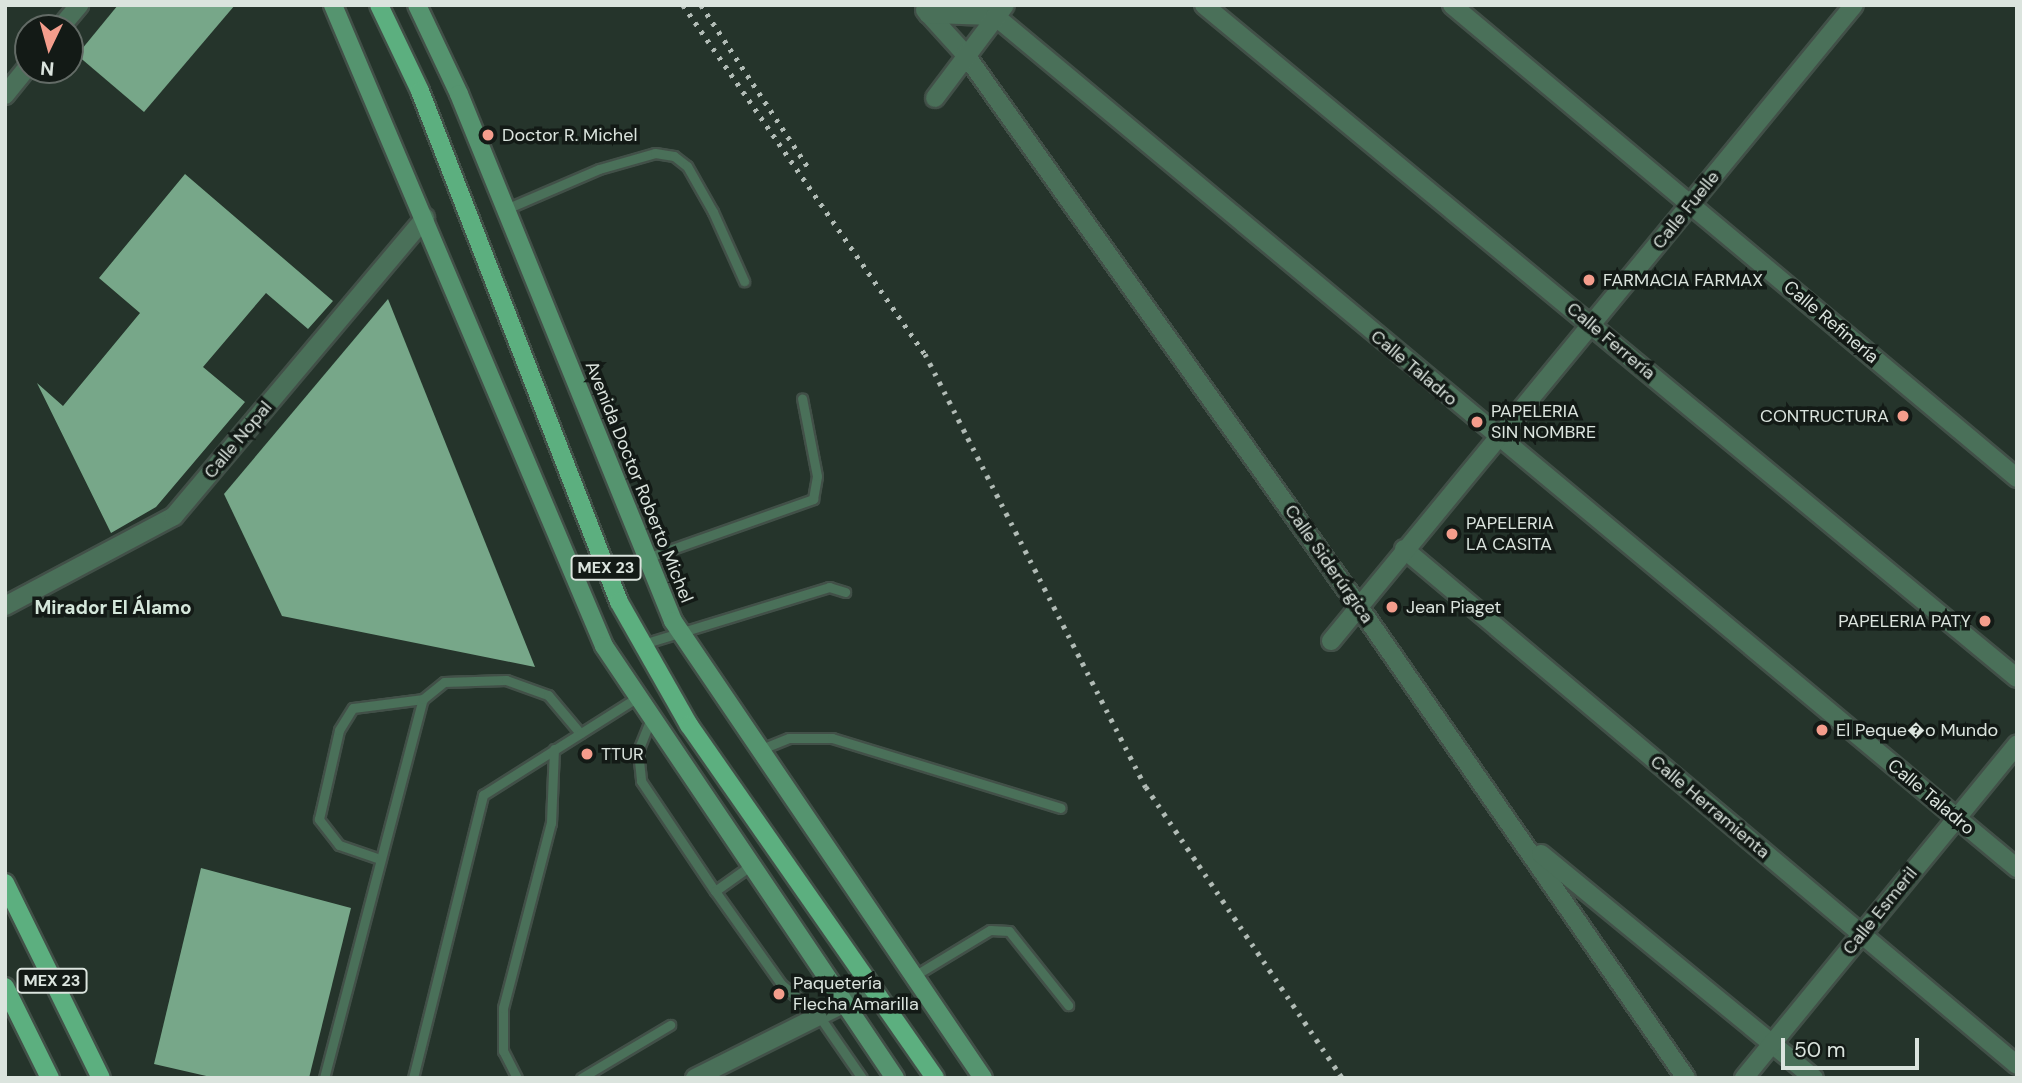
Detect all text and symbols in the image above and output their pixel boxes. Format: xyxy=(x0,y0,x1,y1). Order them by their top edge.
north arrow xyxy=(14,14,84,84)
text: N xyxy=(39,55,55,81)
place label: Doctor R. Michel xyxy=(502,124,637,146)
marker: Doctor R. Michel xyxy=(480,127,496,143)
street label: Calle Fuelle xyxy=(1648,167,1724,253)
place label: FARMACIA FARMAX xyxy=(1603,269,1763,291)
marker: FARMACIA FARMAX xyxy=(1581,272,1597,288)
street label: Calle Refinería xyxy=(1779,276,1883,368)
street label: Calle Ferrería xyxy=(1562,298,1660,384)
street label: Calle Taladro xyxy=(1366,326,1462,410)
street label: Avenida Doctor Roberto Michel xyxy=(581,358,697,606)
street label: Calle Nopal xyxy=(200,397,276,483)
place label: PAPELERIA SIN NOMBRE xyxy=(1491,401,1596,444)
place label: CONTRUCTURA xyxy=(1760,405,1889,427)
marker: CONTRUCTURA xyxy=(1895,408,1911,424)
marker: PAPELERIA SIN NOMBRE xyxy=(1469,414,1485,430)
street label: Calle Siderúrgica xyxy=(1280,501,1378,627)
place label: PAPELERIA LA CASITA xyxy=(1466,513,1554,556)
marker: PAPELERIA LA CASITA xyxy=(1444,526,1460,542)
road number: MEX 23 xyxy=(569,555,643,580)
place label: Jean Piaget xyxy=(1406,596,1501,618)
district label: Mirador El Álamo xyxy=(35,597,191,619)
marker: Jean Piaget xyxy=(1384,599,1400,615)
place label: PAPELERIA PATY xyxy=(1838,610,1971,632)
marker: PAPELERIA PATY xyxy=(1977,613,1993,629)
place label: El Peque�o Mundo xyxy=(1836,719,1998,741)
marker: El Peque�o Mundo xyxy=(1814,722,1830,738)
place label: TTUR xyxy=(601,743,644,765)
marker: TTUR xyxy=(579,746,595,762)
street label: Calle Herramienta xyxy=(1646,751,1774,863)
street label: Calle Taladro xyxy=(1883,755,1979,839)
street label: Calle Esmeril xyxy=(1838,863,1922,959)
road number: MEX 23 xyxy=(15,968,89,993)
place label: Paquetería Flecha Amarilla xyxy=(793,973,919,1016)
marker: Paquetería Flecha Amarilla xyxy=(771,986,787,1002)
scale bar xyxy=(1784,1024,1922,1068)
text: 50 m xyxy=(1794,1036,1845,1064)

